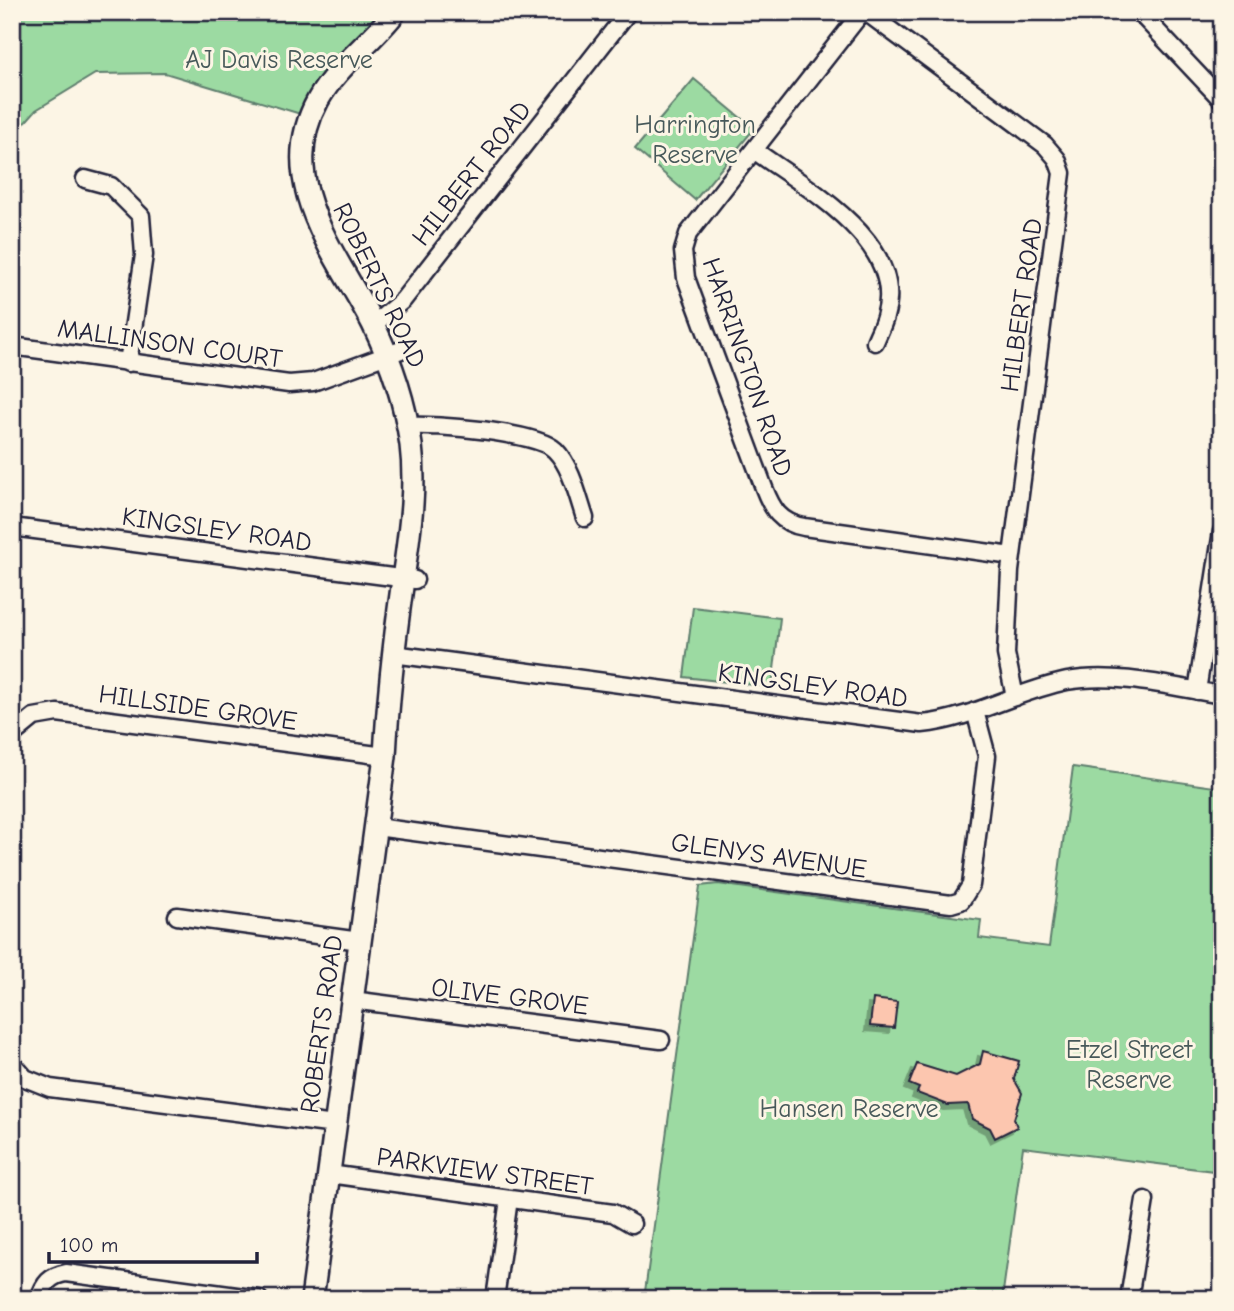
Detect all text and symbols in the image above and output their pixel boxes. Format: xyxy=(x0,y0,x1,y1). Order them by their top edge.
park label: AJ Davis Reserve xyxy=(185,45,373,75)
street label: HILBERT ROAD xyxy=(406,95,538,252)
park label: Harrington Reserve xyxy=(634,110,756,170)
street label: ROBERTS ROAD xyxy=(326,198,432,373)
street label: HILBERT ROAD xyxy=(995,216,1049,394)
street label: HARRINGTON ROAD xyxy=(696,254,799,481)
street label: MALLINSON COURT xyxy=(55,313,285,375)
street label: KINGSLEY ROAD xyxy=(120,502,314,558)
street label: KINGSLEY ROAD xyxy=(716,658,910,714)
street label: HILLSIDE GROVE xyxy=(97,679,299,737)
street label: GLENYS AVENUE xyxy=(669,827,869,885)
street label: ROBERTS ROAD xyxy=(295,933,349,1115)
street label: OLIVE GROVE xyxy=(430,972,590,1022)
park label: Etzel Street Reserve xyxy=(1066,1035,1194,1095)
park label: Hansen Reserve xyxy=(759,1094,939,1124)
street label: PARKVIEW STREET xyxy=(375,1142,595,1202)
scale bar xyxy=(49,1220,257,1264)
text: 100 m xyxy=(60,1233,118,1257)

